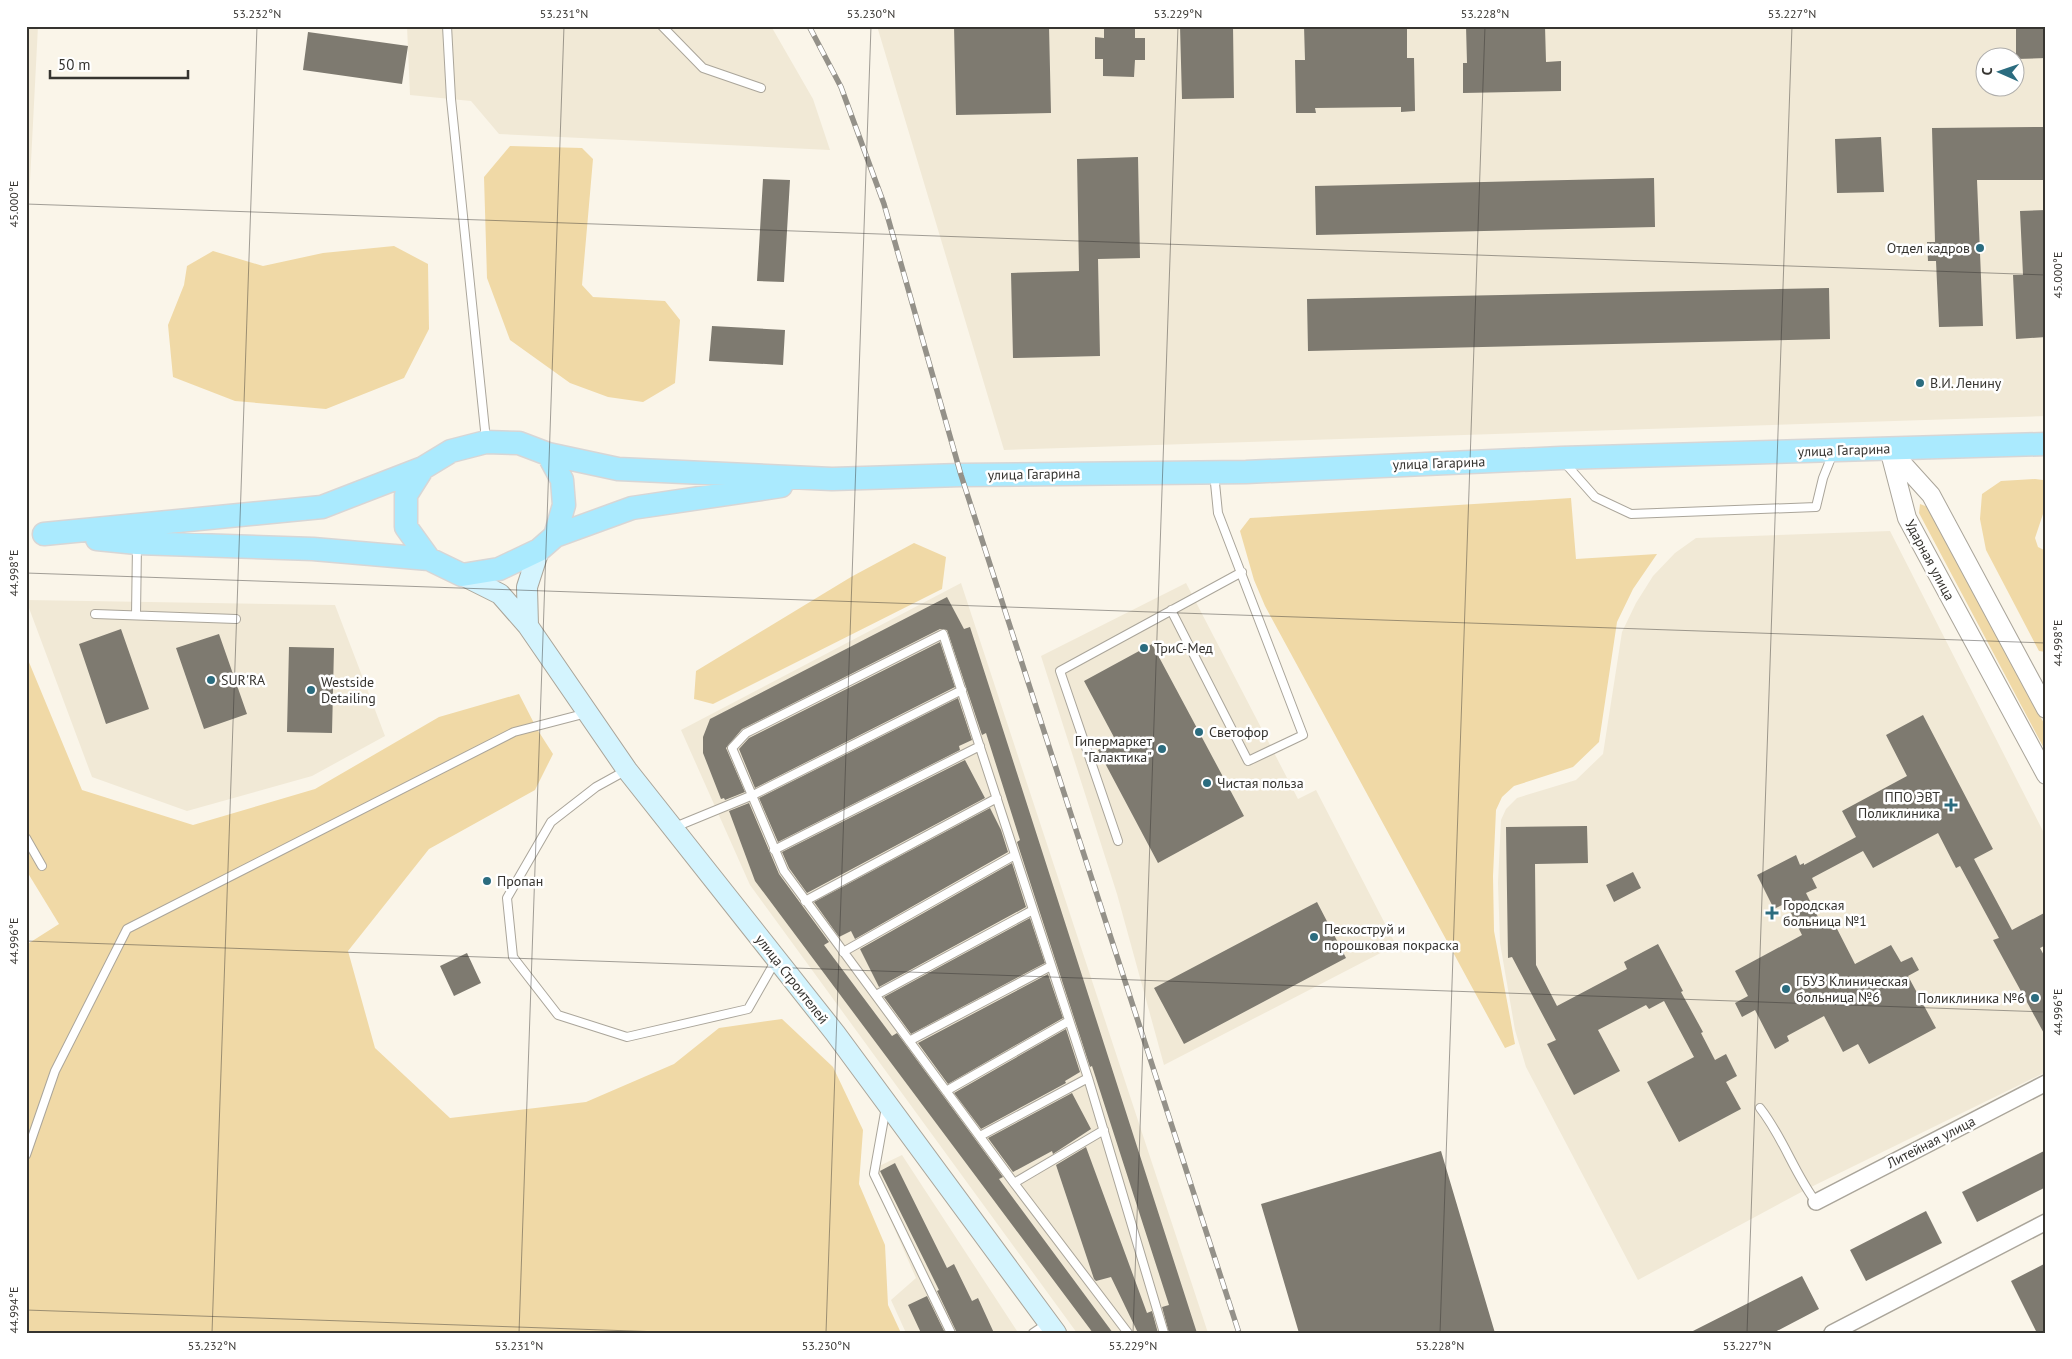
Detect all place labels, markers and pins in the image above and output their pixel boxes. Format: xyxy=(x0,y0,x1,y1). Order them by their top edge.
place label: Отдел кадров xyxy=(1887,239,1970,257)
marker: Отдел кадров xyxy=(1974,242,1986,254)
place label: В.И. Ленину xyxy=(1930,374,2002,392)
marker: В.И. Ленину xyxy=(1914,377,1926,389)
place label: ТриС-Мед xyxy=(1154,639,1213,657)
marker: ТриС-Мед xyxy=(1138,642,1150,654)
place label: SUR'RA xyxy=(221,671,266,689)
place label: Westside Detailing xyxy=(321,673,376,707)
marker: SUR'RA xyxy=(205,674,217,686)
marker: Westside Detailing xyxy=(305,684,317,696)
place label: Светофор xyxy=(1209,723,1269,741)
marker: Светофор xyxy=(1193,726,1205,738)
place label: Гипермаркет "Галактика" xyxy=(1075,732,1152,766)
marker: Гипермаркет "Галактика" xyxy=(1156,743,1168,755)
place label: Чистая польза xyxy=(1217,774,1304,792)
marker: Чистая польза xyxy=(1201,777,1213,789)
place label: ППО ЭВТ Поликлиника xyxy=(1858,788,1940,822)
marker: ППО ЭВТ Поликлиника xyxy=(1944,798,1958,812)
place label: Пропан xyxy=(497,872,543,890)
marker: Пропан xyxy=(481,875,493,887)
place label: Городская больница №1 xyxy=(1783,896,1867,930)
marker: Городская больница №1 xyxy=(1765,906,1779,920)
place label: Пескоструй и порошковая покраска xyxy=(1324,920,1459,954)
marker: Пескоструй и порошковая покраска xyxy=(1308,931,1320,943)
place label: ГБУЗ Клиническая больница №6 xyxy=(1796,972,1908,1006)
marker: ГБУЗ Клиническая больница №6 xyxy=(1780,983,1792,995)
place label: Поликлиника №6 xyxy=(1917,989,2025,1007)
marker: Поликлиника №6 xyxy=(2029,992,2041,1004)

